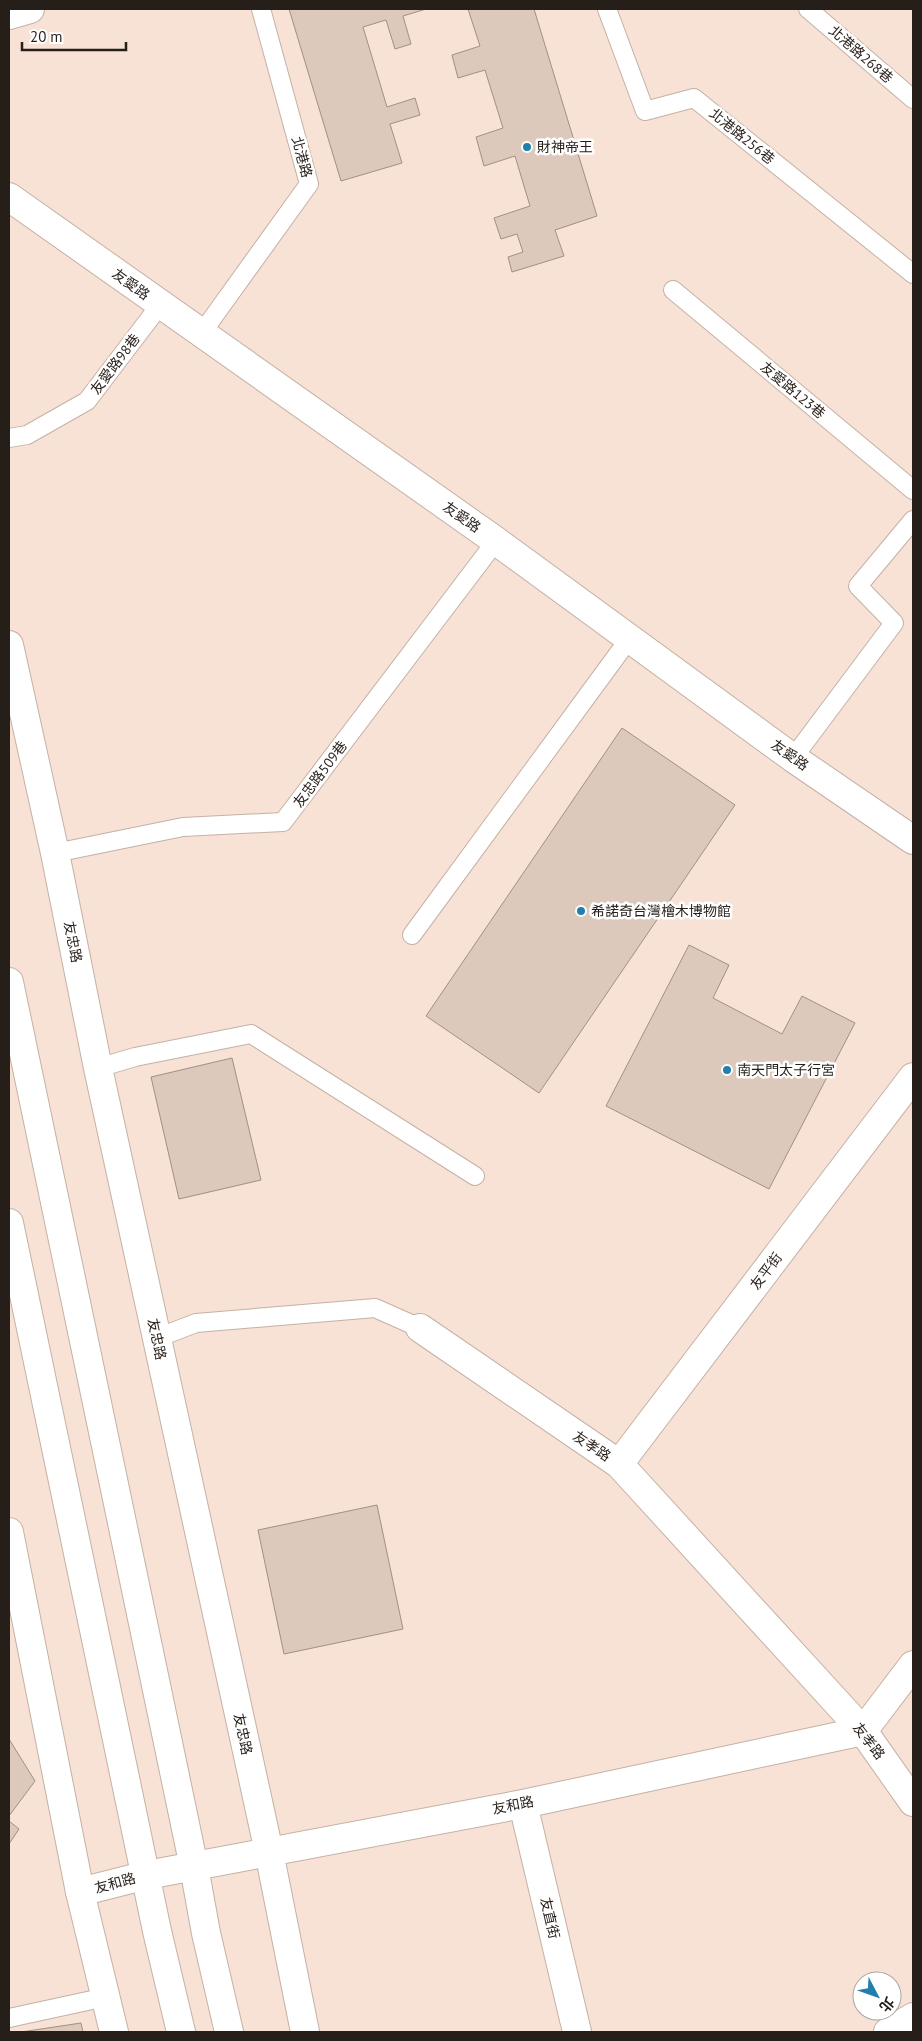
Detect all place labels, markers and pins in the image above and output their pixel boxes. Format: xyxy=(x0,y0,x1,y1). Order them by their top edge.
place label: 財神帝王 xyxy=(537,138,593,156)
marker: 財神帝王 xyxy=(521,141,533,153)
place label: 希諾奇台灣檜木博物館 xyxy=(591,902,731,920)
marker: 希諾奇台灣檜木博物館 xyxy=(575,905,587,917)
place label: 南天門太子行宮 xyxy=(737,1061,835,1079)
marker: 南天門太子行宮 xyxy=(721,1064,733,1076)

